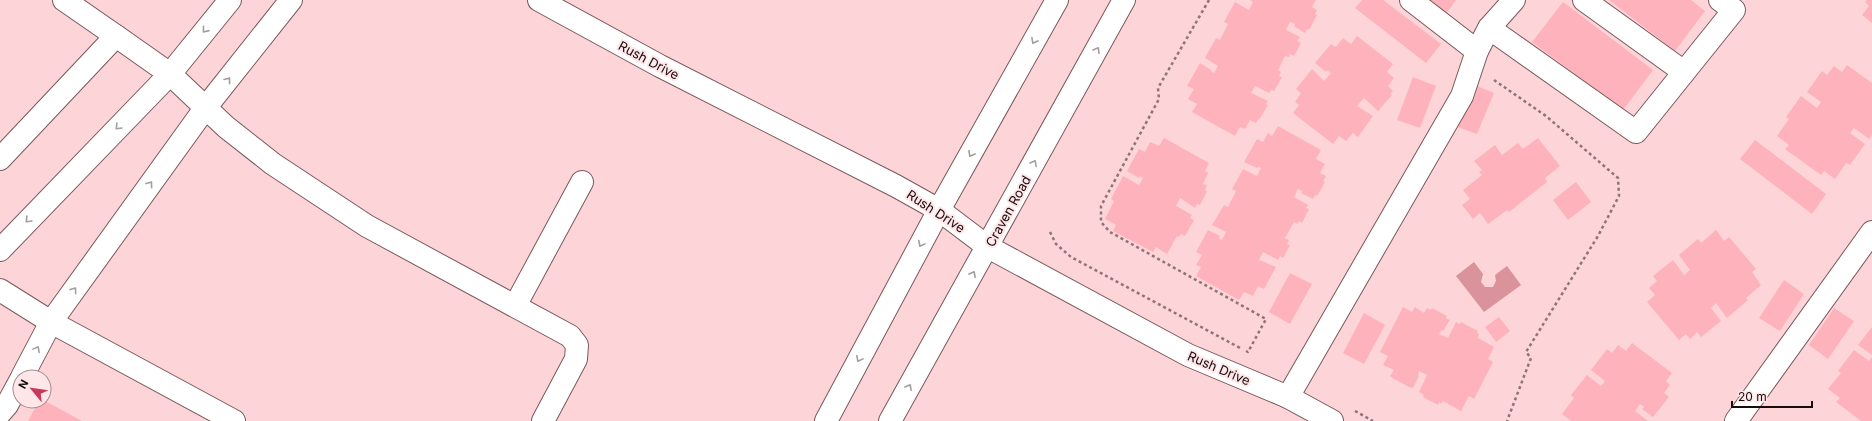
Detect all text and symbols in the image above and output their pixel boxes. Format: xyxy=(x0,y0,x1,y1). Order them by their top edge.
one-way arrow xyxy=(203,26,210,33)
one-way arrow xyxy=(1032,36,1039,44)
street label: Rush Drive xyxy=(616,37,682,83)
one-way arrow xyxy=(1092,47,1100,54)
one-way arrow xyxy=(223,77,230,85)
one-way arrow xyxy=(115,122,123,130)
one-way arrow xyxy=(968,150,975,157)
one-way arrow xyxy=(1030,160,1037,168)
street label: Craven Road xyxy=(982,173,1034,249)
one-way arrow xyxy=(145,182,152,189)
street label: Rush Drive xyxy=(904,186,968,236)
one-way arrow xyxy=(25,215,32,223)
one-way arrow xyxy=(918,240,925,248)
one-way arrow xyxy=(968,271,975,278)
one-way arrow xyxy=(69,287,77,294)
one-way arrow xyxy=(32,346,39,353)
street label: Rush Drive xyxy=(1185,348,1253,388)
one-way arrow xyxy=(857,355,864,362)
north arrow xyxy=(12,369,52,409)
text: N xyxy=(15,377,31,391)
scale bar xyxy=(1732,383,1812,409)
one-way arrow xyxy=(905,384,912,391)
text: 20 m xyxy=(1738,389,1767,404)

